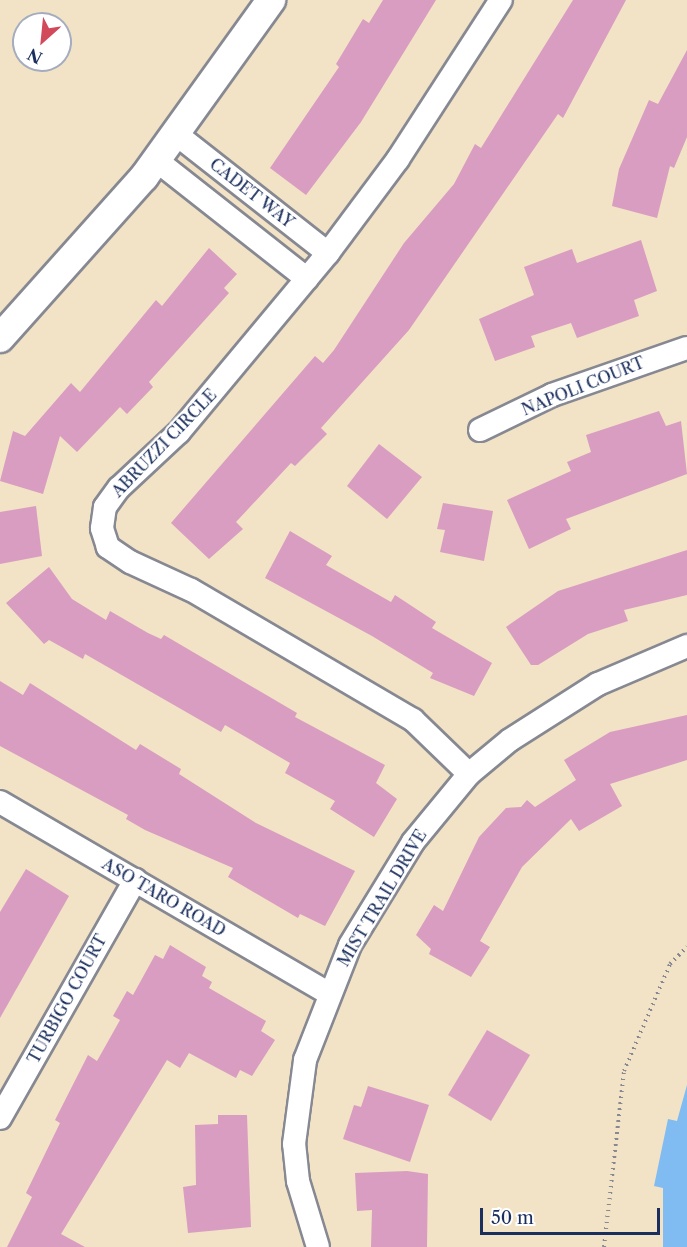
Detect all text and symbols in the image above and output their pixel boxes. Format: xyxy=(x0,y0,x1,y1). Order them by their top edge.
north arrow xyxy=(12,12,72,72)
text: N xyxy=(24,44,45,68)
street label: CADET WAY xyxy=(206,154,298,232)
street label: NAPOLI COURT xyxy=(519,353,647,419)
street label: ABRUZZI CIRCLE xyxy=(108,385,220,501)
street label: MIST TRAIL DRIVE xyxy=(333,826,431,970)
street label: ASO TARO ROAD xyxy=(99,854,229,940)
street label: TURBIGO COURT xyxy=(24,931,110,1067)
scale bar xyxy=(483,1196,663,1234)
text: 50 m xyxy=(491,1207,534,1229)

